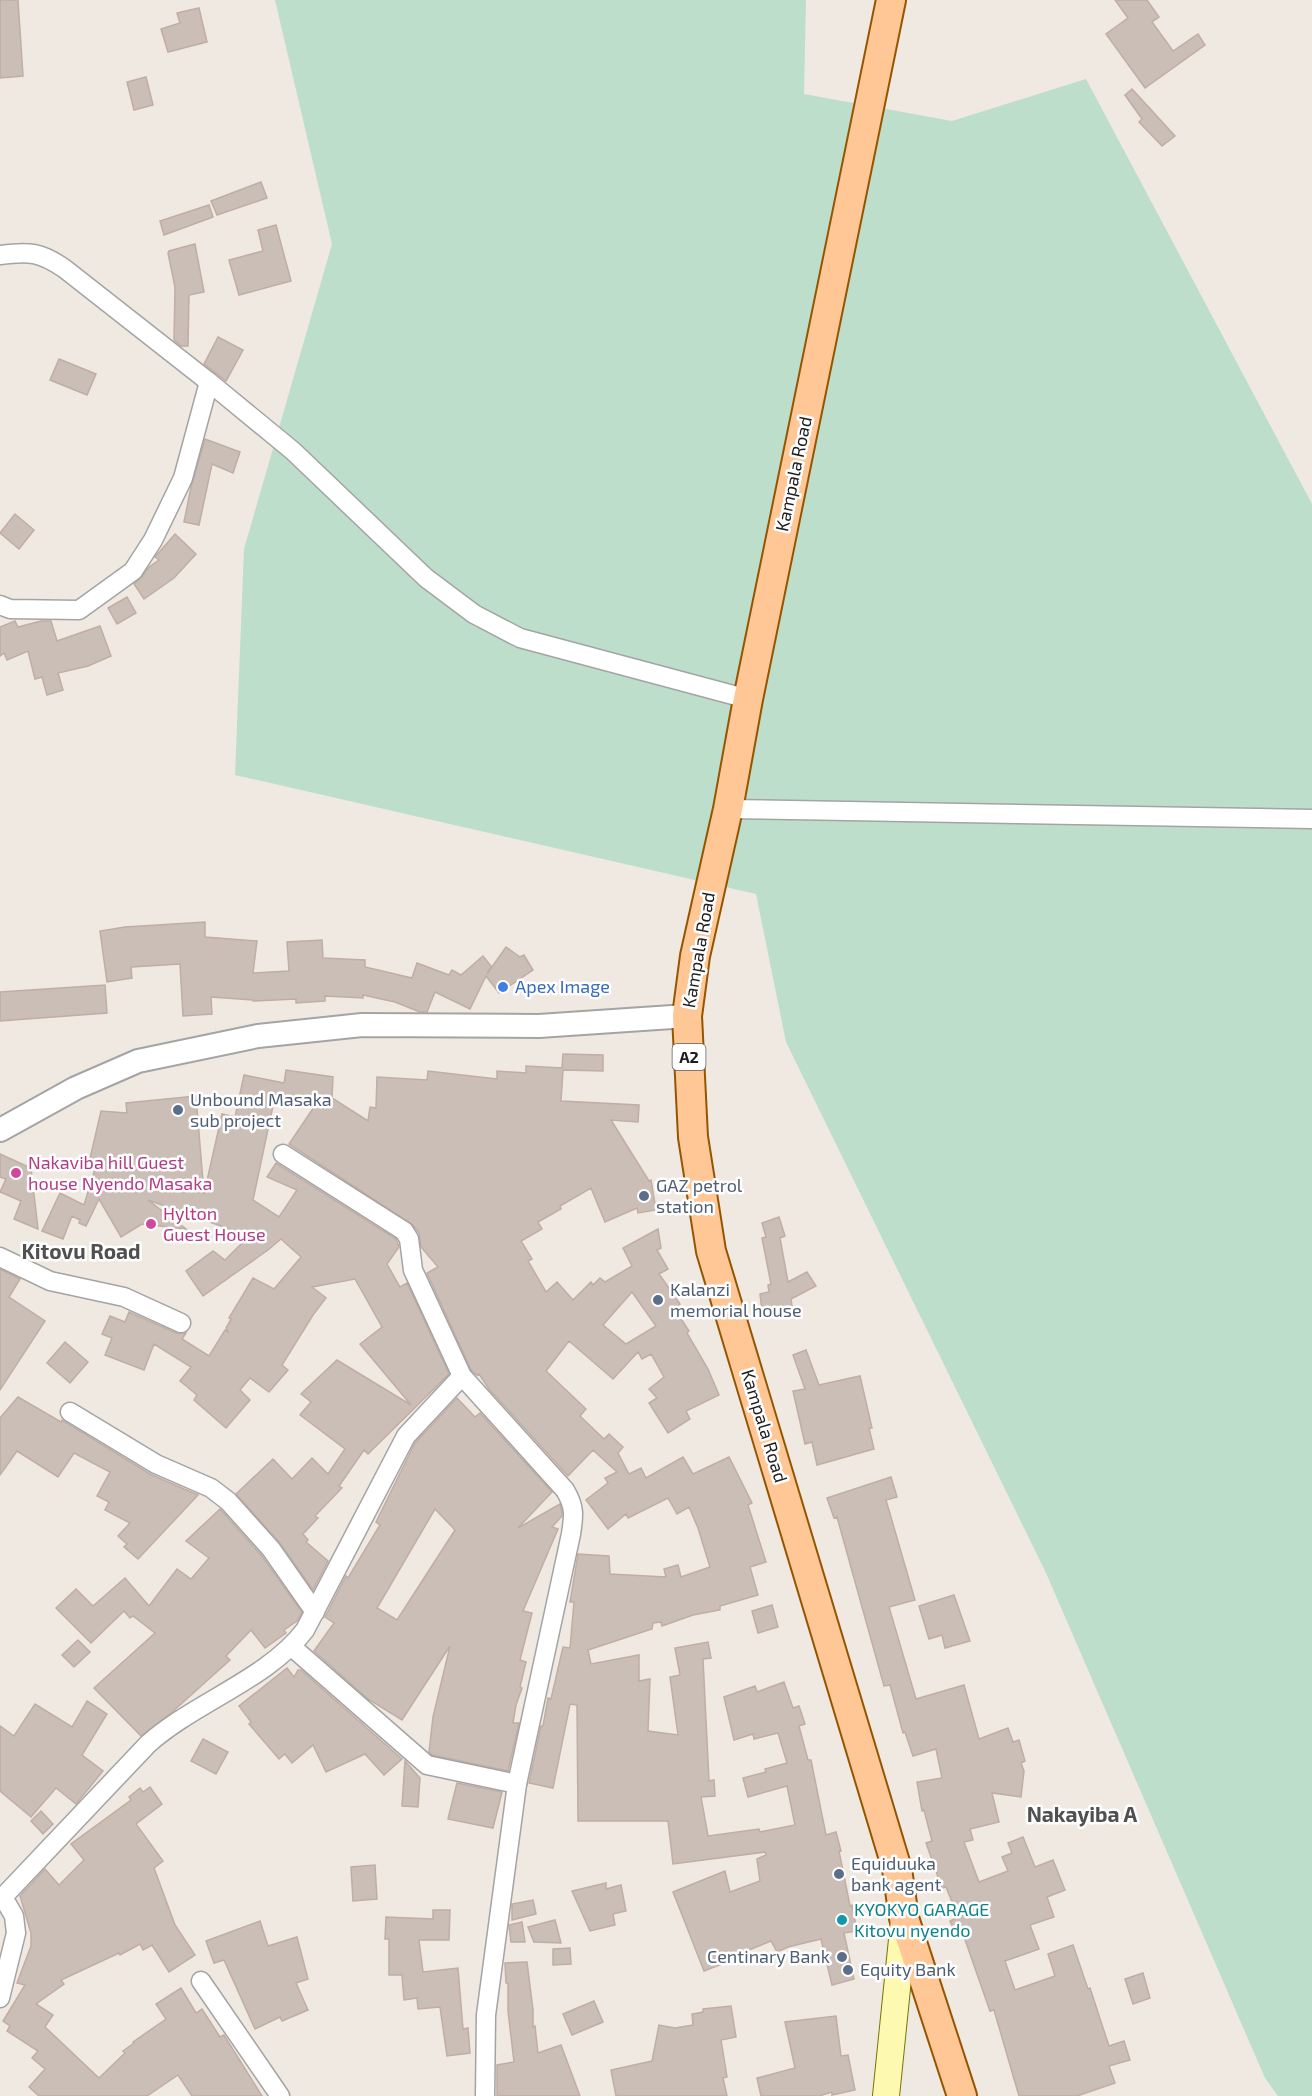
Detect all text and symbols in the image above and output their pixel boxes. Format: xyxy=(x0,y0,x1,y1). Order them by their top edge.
street label: Kampala Road xyxy=(770,414,816,533)
street label: Kampala Road xyxy=(677,890,719,1010)
place label: Apex Image xyxy=(515,975,610,997)
marker: Apex Image xyxy=(496,980,510,994)
road number: A2 xyxy=(672,1044,706,1070)
place label: Unbound Masaka sub project xyxy=(190,1088,332,1131)
marker: Unbound Masaka sub project xyxy=(171,1103,185,1117)
place label: Nakaviba hill Guest house Nyendo Masaka xyxy=(28,1151,212,1194)
marker: Nakaviba hill Guest house Nyendo Masaka xyxy=(9,1166,23,1180)
place label: GAZ petrol station xyxy=(656,1174,743,1217)
marker: GAZ petrol station xyxy=(637,1189,651,1203)
place label: Hylton Guest House xyxy=(163,1202,266,1245)
marker: Hylton Guest House xyxy=(144,1217,158,1231)
district label: Kitovu Road xyxy=(21,1238,141,1263)
place label: Kalanzi memorial house xyxy=(670,1278,802,1321)
marker: Kalanzi memorial house xyxy=(651,1293,665,1307)
street label: Kampala Road xyxy=(737,1366,793,1485)
district label: Nakayiba A xyxy=(1027,1801,1138,1827)
place label: Equiduuka bank agent xyxy=(851,1852,942,1895)
marker: Equiduuka bank agent xyxy=(832,1867,846,1881)
place label: KYOKYO GARAGE Kitovu nyendo xyxy=(854,1898,989,1941)
marker: KYOKYO GARAGE Kitovu nyendo xyxy=(835,1913,849,1927)
place label: Centinary Bank xyxy=(707,1945,830,1967)
marker: Centinary Bank xyxy=(835,1950,849,1964)
place label: Equity Bank xyxy=(860,1958,956,1980)
marker: Equity Bank xyxy=(841,1963,855,1977)

